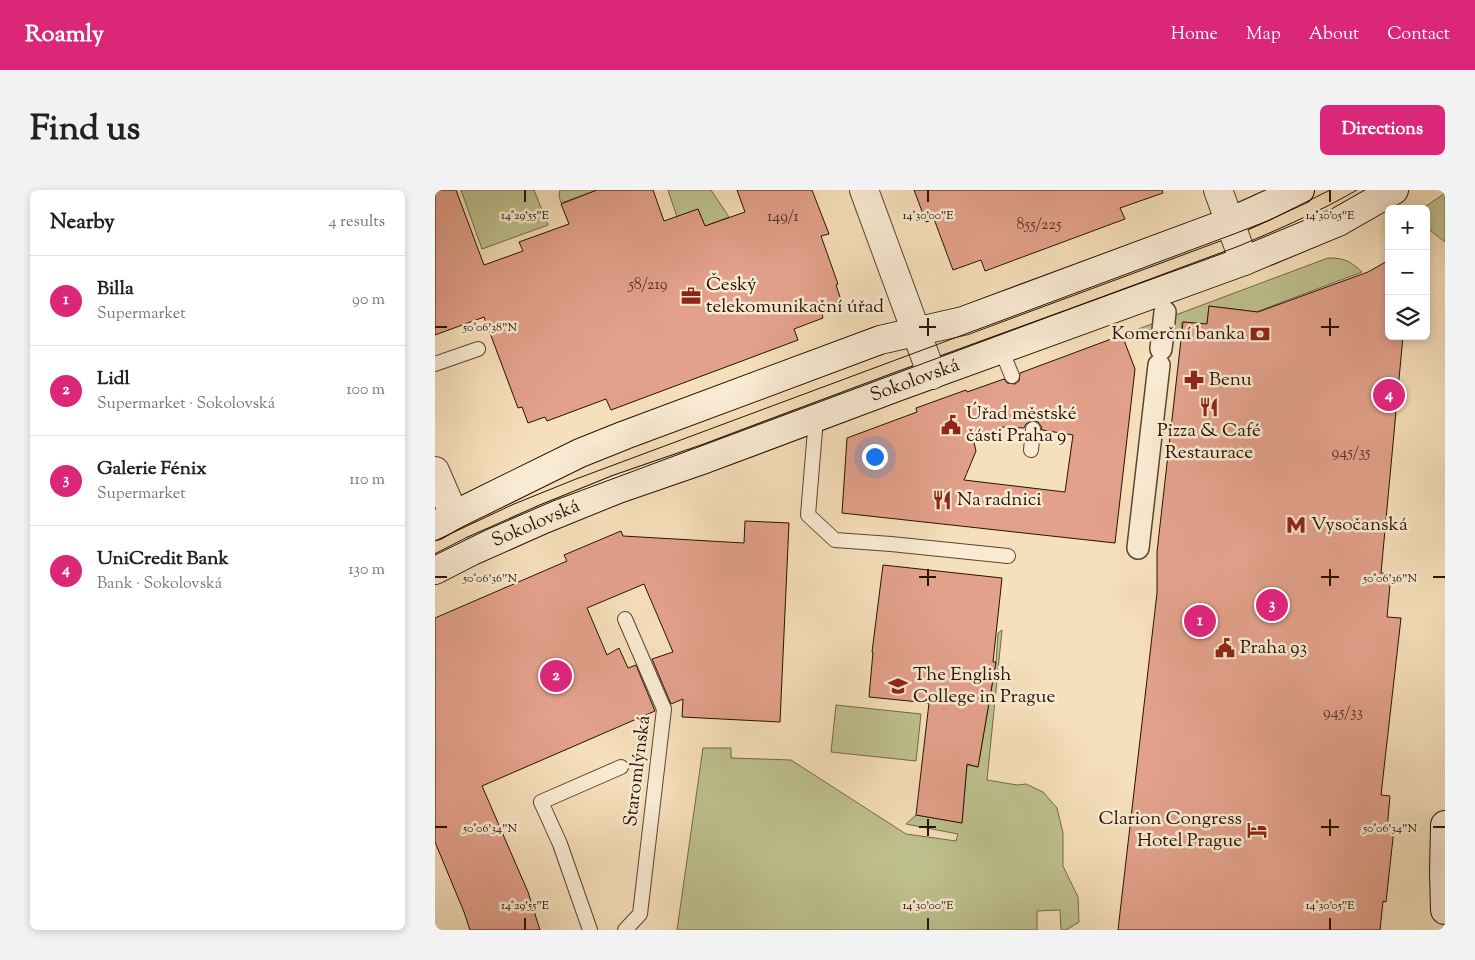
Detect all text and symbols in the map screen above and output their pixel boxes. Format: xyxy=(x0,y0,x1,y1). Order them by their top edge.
text: Roamly xyxy=(25,18,104,52)
text: Home xyxy=(1171,22,1218,48)
text: Map xyxy=(1246,22,1281,48)
text: About xyxy=(1309,22,1359,48)
text: Contact xyxy=(1387,22,1450,48)
text: Find us xyxy=(30,105,140,156)
button: Directions xyxy=(1320,105,1445,155)
map controls xyxy=(1385,205,1430,340)
button: + xyxy=(1385,205,1430,250)
house number: 149/1 xyxy=(767,206,800,229)
text: 14°29'55"E xyxy=(501,207,550,225)
text: 14°30'00"E xyxy=(902,207,954,225)
text: 14°30'05"E xyxy=(1305,207,1355,225)
text: Nearby xyxy=(50,208,115,238)
text: 4 results xyxy=(329,211,385,234)
house number: 855/225 xyxy=(1017,214,1062,237)
button: − xyxy=(1385,250,1430,295)
place label: Český telekomunikační úřad xyxy=(706,272,884,321)
house number: 58/219 xyxy=(627,274,668,297)
text: Billa xyxy=(97,276,134,303)
office icon: Český telekomunikační úřad xyxy=(680,285,702,307)
text: 1 xyxy=(63,289,69,312)
text: 90 m xyxy=(352,289,385,312)
button: layers xyxy=(1385,295,1430,340)
text: Supermarket xyxy=(97,303,186,326)
text: 50°06'38"N xyxy=(462,319,517,337)
place label: Komerční banka xyxy=(1111,321,1245,348)
bank icon: Komerční banka xyxy=(1249,323,1271,345)
street label: Sokolovská xyxy=(867,352,964,410)
text: Lidl xyxy=(97,366,130,393)
place label: Benu xyxy=(1209,367,1252,394)
pharmacy icon: Benu xyxy=(1183,369,1205,391)
pin: 4 xyxy=(1373,376,1405,414)
text: 2 xyxy=(62,379,70,402)
text: 100 m xyxy=(346,379,385,402)
text: Supermarket · Sokolovská xyxy=(97,393,275,416)
restaurant icon: Pizza & Café Restaurace xyxy=(1198,396,1220,418)
place label: Úřad městské části Praha 9 xyxy=(966,401,1077,450)
public building icon: Úřad městské části Praha 9 xyxy=(940,414,962,436)
place label: Pizza & Café Restaurace xyxy=(1157,418,1261,467)
house number: 945/35 xyxy=(1332,442,1371,465)
your location xyxy=(862,444,888,470)
text: Galerie Fénix xyxy=(97,456,207,483)
text: 3 xyxy=(63,469,69,492)
text: 110 m xyxy=(349,469,385,492)
text: Supermarket xyxy=(97,483,186,506)
place label: Na radnici xyxy=(957,487,1042,514)
restaurant icon: Na radnici xyxy=(931,489,953,511)
street label: Sokolovská xyxy=(488,493,584,555)
place label: Vysočanská xyxy=(1311,512,1408,539)
metro station icon: Vysočanská xyxy=(1285,514,1307,536)
text: UniCredit Bank xyxy=(97,546,229,573)
text: 4 xyxy=(62,559,70,582)
text: 130 m xyxy=(348,559,385,582)
text: 50°06'36"N xyxy=(462,570,517,588)
text: 50°06'36"N xyxy=(1362,570,1417,588)
text: Bank · Sokolovská xyxy=(97,573,222,596)
pin: 3 xyxy=(1256,586,1288,624)
pin: 1 xyxy=(1184,602,1216,640)
place label: Praha 93 xyxy=(1240,635,1307,662)
public building icon: Praha 93 xyxy=(1214,637,1236,659)
pin: 2 xyxy=(540,657,572,695)
place label: The English College in Prague xyxy=(913,662,1055,711)
school or university icon: The English College in Prague xyxy=(887,675,909,697)
house number: 945/33 xyxy=(1323,702,1363,725)
street label: Staromlýnská xyxy=(618,714,658,828)
place label: Clarion Congress Hotel Prague xyxy=(1098,806,1242,855)
hotel icon: Clarion Congress Hotel Prague xyxy=(1246,819,1268,841)
text: 50°06'34"N xyxy=(462,820,517,838)
text: 50°06'34"N xyxy=(1362,820,1417,838)
text: 14°29'55"E xyxy=(501,897,550,915)
text: 14°30'00"E xyxy=(902,897,954,915)
text: 14°30'05"E xyxy=(1305,897,1355,915)

